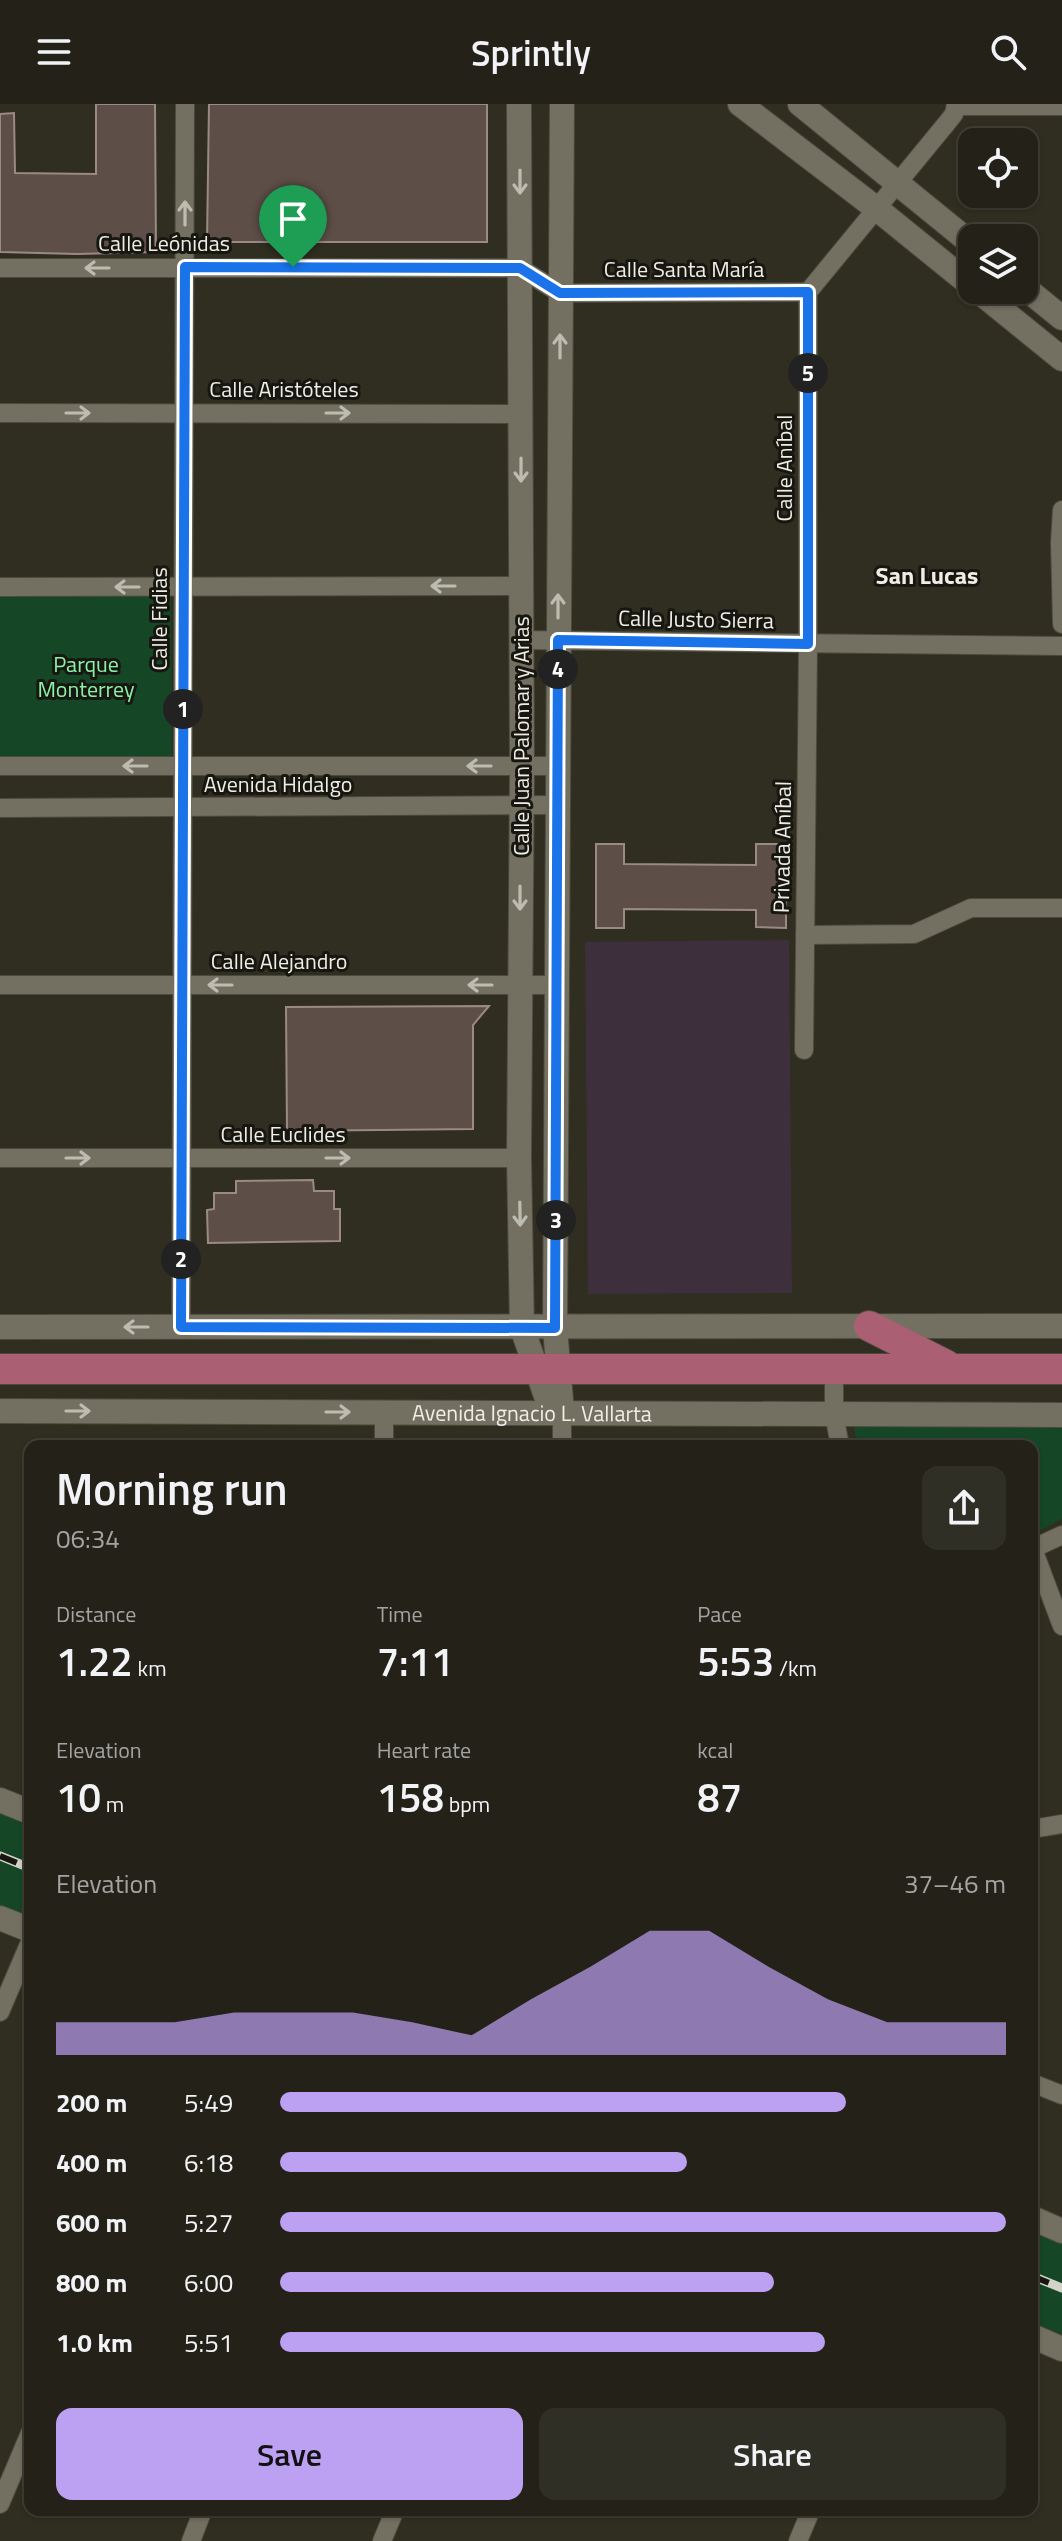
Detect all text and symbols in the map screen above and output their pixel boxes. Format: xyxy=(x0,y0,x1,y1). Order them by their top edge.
text: Sprintly xyxy=(471,25,591,80)
icon: menu xyxy=(32,30,76,74)
icon: search xyxy=(986,30,1030,74)
map controls xyxy=(958,128,1038,304)
button: locate xyxy=(958,128,1038,208)
one-way arrow xyxy=(512,168,528,195)
pin xyxy=(259,185,327,267)
icon: arrive xyxy=(271,197,315,241)
one-way arrow xyxy=(177,200,193,227)
button: layers xyxy=(958,224,1038,304)
street label: Calle Leónidas xyxy=(98,226,230,260)
street label: Calle Santa María xyxy=(604,252,764,286)
one-way arrow xyxy=(84,260,111,275)
one-way arrow xyxy=(552,333,568,360)
pin: 5 xyxy=(788,353,828,393)
text: 5 xyxy=(802,356,814,390)
street label: Calle Aristóteles xyxy=(209,372,359,406)
one-way arrow xyxy=(64,405,91,421)
one-way arrow xyxy=(324,405,351,421)
street label: Calle Aníbal xyxy=(767,415,801,521)
one-way arrow xyxy=(513,456,529,483)
district label: San Lucas xyxy=(876,557,978,593)
street label: Calle Fidias xyxy=(142,567,176,671)
one-way arrow xyxy=(430,578,457,594)
one-way arrow xyxy=(114,579,141,595)
one-way arrow xyxy=(550,593,566,620)
street label: Calle Justo Sierra xyxy=(618,601,774,637)
street label: Calle Juan Palomar y Arias xyxy=(504,616,538,856)
park label: Parque Monterrey xyxy=(37,647,135,706)
pin: 4 xyxy=(538,649,578,689)
text: 4 xyxy=(552,652,564,686)
pin: 1 xyxy=(163,689,203,729)
text: 1 xyxy=(177,692,189,726)
one-way arrow xyxy=(122,758,149,774)
one-way arrow xyxy=(466,758,493,774)
street label: Avenida Hidalgo xyxy=(204,767,352,801)
street label: Privada Aníbal xyxy=(764,781,800,913)
one-way arrow xyxy=(513,884,528,911)
street label: Calle Alejandro xyxy=(211,944,347,978)
one-way arrow xyxy=(207,977,234,993)
one-way arrow xyxy=(467,977,494,993)
street label: Calle Euclides xyxy=(220,1117,346,1151)
one-way arrow xyxy=(64,1150,91,1166)
one-way arrow xyxy=(324,1150,351,1166)
one-way arrow xyxy=(512,1200,528,1227)
pin: 3 xyxy=(536,1200,576,1240)
text: 3 xyxy=(550,1203,562,1237)
pin: 2 xyxy=(161,1239,201,1279)
text: 2 xyxy=(175,1242,187,1276)
one-way arrow xyxy=(123,1319,150,1335)
street label: Avenida Ignacio L. Vallarta xyxy=(412,1396,652,1430)
one-way arrow xyxy=(64,1403,91,1419)
one-way arrow xyxy=(324,1404,351,1420)
text: Morning run xyxy=(56,1455,288,1522)
button: share xyxy=(922,1466,1006,1550)
text: 06:34 xyxy=(56,1519,120,1558)
text: Distance xyxy=(56,1597,136,1631)
text: Time xyxy=(377,1597,423,1631)
text: Pace xyxy=(697,1597,742,1631)
text: 1.22 xyxy=(56,1631,133,1692)
text: 7:11 xyxy=(377,1631,453,1692)
text: 5:53 xyxy=(697,1631,774,1692)
text: km xyxy=(133,1651,167,1685)
text: /km xyxy=(774,1651,817,1685)
text: Elevation xyxy=(56,1733,142,1767)
text: Heart rate xyxy=(377,1733,471,1767)
text: kcal xyxy=(697,1733,733,1767)
text: 10 xyxy=(56,1767,101,1828)
text: 158 xyxy=(377,1767,444,1828)
text: 87 xyxy=(697,1767,742,1828)
text: m xyxy=(101,1787,124,1821)
text: bpm xyxy=(444,1787,490,1821)
text: Elevation xyxy=(56,1864,157,1903)
text: 37–46 m xyxy=(904,1864,1006,1903)
text: 200 m xyxy=(56,2083,127,2122)
text: 5:49 xyxy=(184,2083,233,2122)
text: 400 m xyxy=(56,2143,127,2182)
text: 6:18 xyxy=(184,2143,233,2182)
text: 600 m xyxy=(56,2203,127,2242)
text: 5:27 xyxy=(184,2203,233,2242)
text: 800 m xyxy=(56,2263,127,2302)
text: 6:00 xyxy=(184,2263,233,2302)
text: 1.0 km xyxy=(56,2323,133,2362)
text: 5:51 xyxy=(184,2323,233,2362)
button: Save xyxy=(56,2408,523,2500)
button: Share xyxy=(539,2408,1006,2500)

